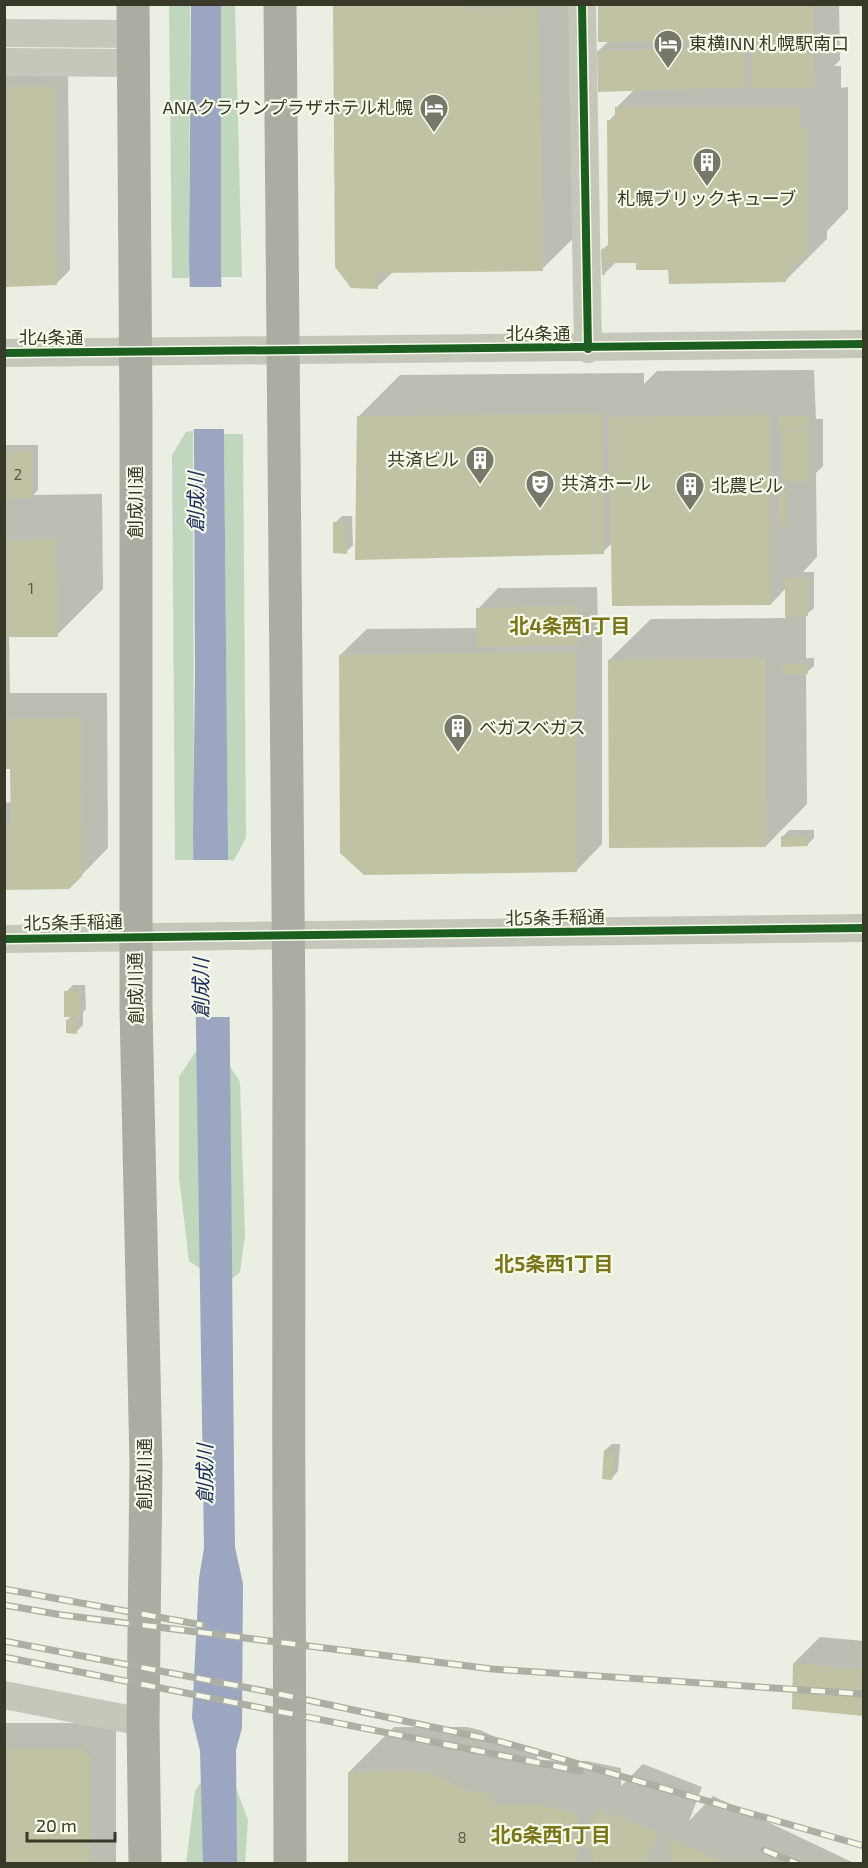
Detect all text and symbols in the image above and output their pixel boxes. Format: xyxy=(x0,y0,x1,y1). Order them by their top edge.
hotel icon: 東横INN 札幌駅南口 xyxy=(652,28,684,70)
place label: 東横INN 札幌駅南口 xyxy=(689,32,849,54)
hotel icon: ANAクラウンプラザホテル札幌 xyxy=(418,92,450,134)
place label: ANAクラウンプラザホテル札幌 xyxy=(162,96,413,118)
building icon: 札幌ブリックキューブ xyxy=(691,146,723,188)
place label: 札幌ブリックキューブ xyxy=(618,187,796,209)
street label: 北4条通 xyxy=(505,322,571,344)
street label: 北4条通 xyxy=(18,326,84,348)
building icon: 共済ビル xyxy=(464,444,496,486)
place label: 共済ビル xyxy=(387,448,459,470)
house number: 2 xyxy=(14,465,22,483)
street label: 創成川通 xyxy=(124,466,146,538)
theatre icon: 共済ホール xyxy=(524,468,556,510)
water label: 創成川 xyxy=(183,470,207,532)
building icon: 北農ビル xyxy=(674,470,706,512)
place label: 共済ホール xyxy=(561,472,651,494)
place label: 北農ビル xyxy=(711,474,783,496)
house number: 1 xyxy=(28,579,34,597)
district label: 北4条西1丁目 xyxy=(509,613,631,637)
building icon: ベガスベガス xyxy=(442,712,474,754)
place label: ベガスベガス xyxy=(479,716,586,738)
street label: 北5条手稲通 xyxy=(505,905,605,929)
street label: 北5条手稲通 xyxy=(23,910,123,934)
street label: 創成川通 xyxy=(123,952,147,1024)
water label: 創成川 xyxy=(188,956,212,1018)
district label: 北5条西1丁目 xyxy=(494,1251,614,1275)
street label: 創成川通 xyxy=(133,1438,155,1510)
water label: 創成川 xyxy=(192,1442,216,1504)
scale bar xyxy=(27,1805,116,1843)
text: 20 m xyxy=(36,1814,77,1836)
district label: 北6条西1丁目 xyxy=(491,1822,611,1846)
house number: 8 xyxy=(457,1828,467,1846)

